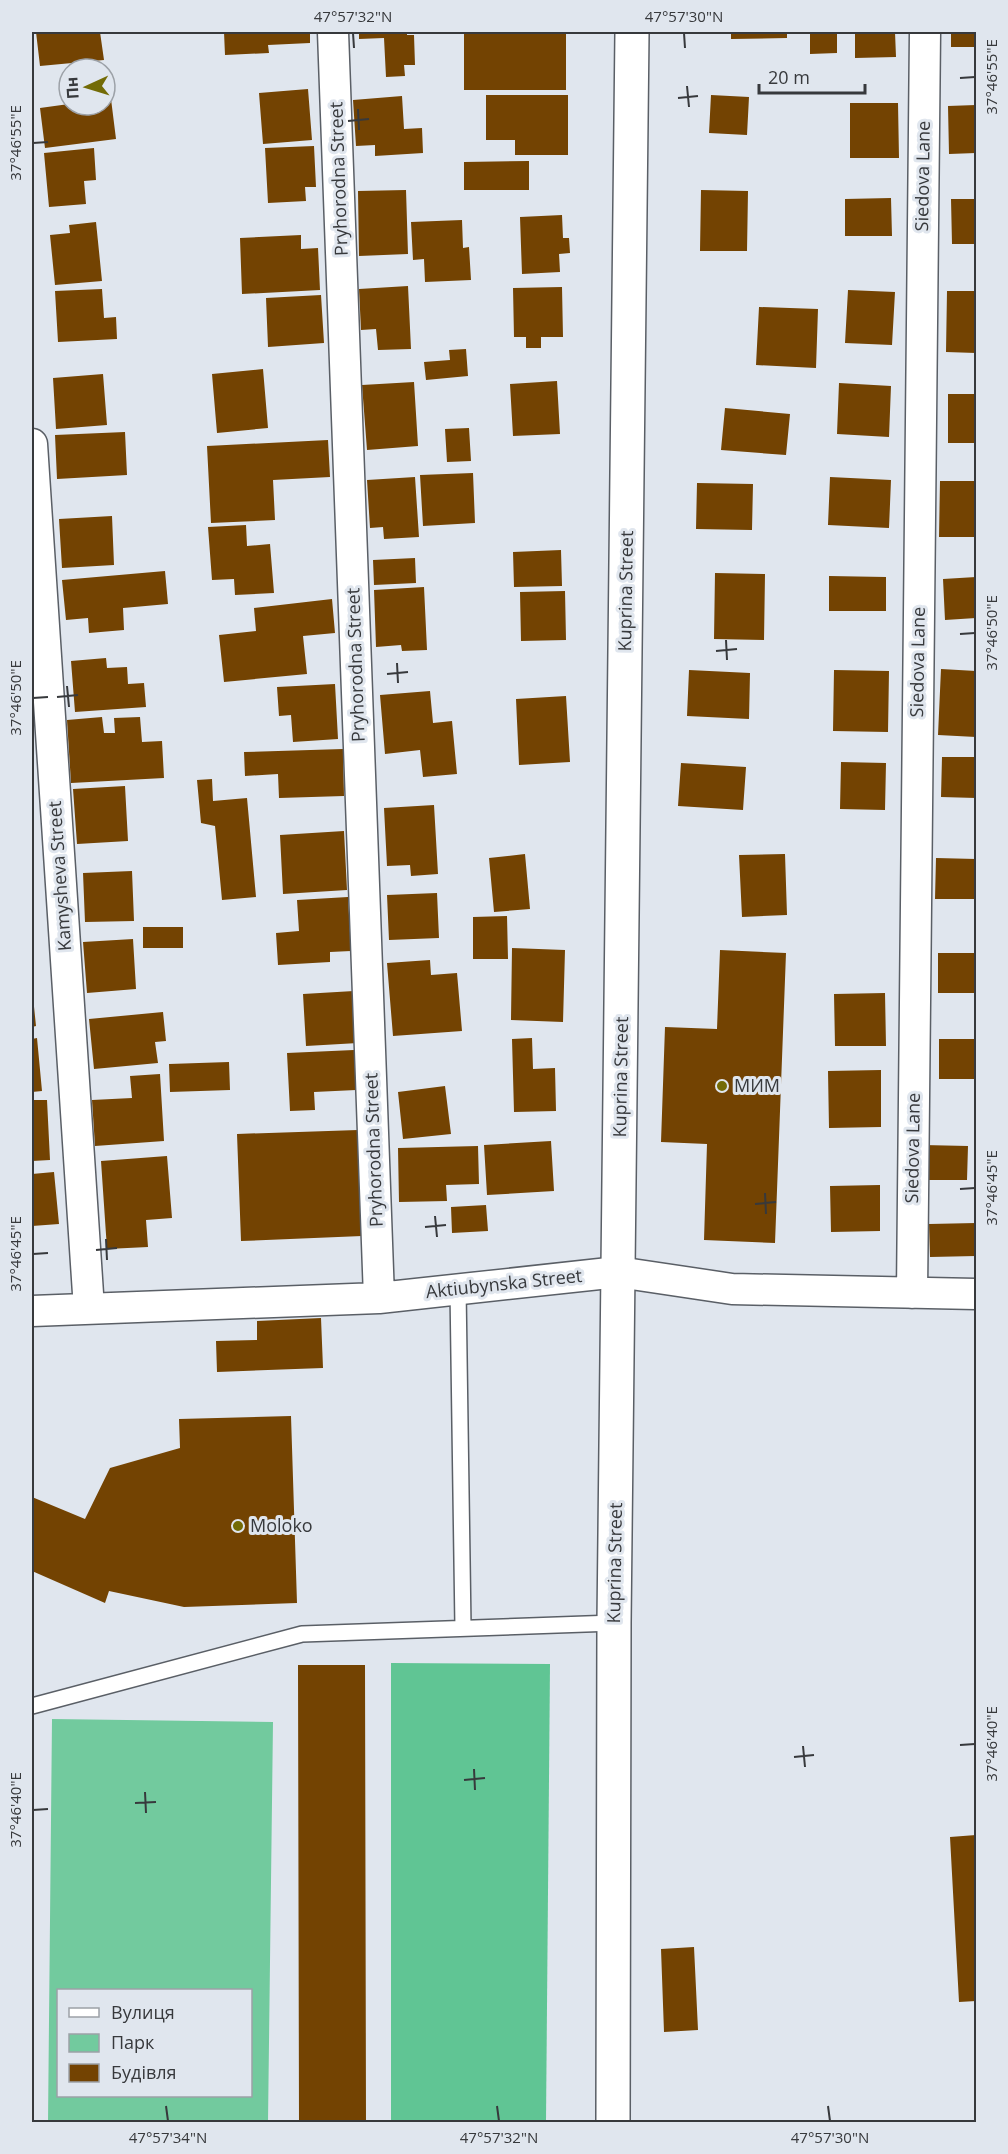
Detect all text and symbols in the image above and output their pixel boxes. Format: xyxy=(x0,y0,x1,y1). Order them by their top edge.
text: 47°57'32"N xyxy=(314,6,392,26)
text: 47°57'30"N xyxy=(645,6,723,26)
text: 37°46'55"E xyxy=(981,39,1001,115)
north arrow xyxy=(57,57,117,117)
scale bar xyxy=(759,57,866,95)
text: 20 m xyxy=(768,65,810,89)
text: Пн xyxy=(60,76,84,100)
street label: Pryhorodna Street xyxy=(323,102,353,257)
text: 37°46'55"E xyxy=(5,105,25,181)
street label: Siedova Lane xyxy=(909,120,935,231)
street label: Kuprina Street xyxy=(612,530,638,652)
street label: Pryhorodna Street xyxy=(340,588,370,743)
text: 37°46'50"E xyxy=(981,595,1001,671)
street label: Siedova Lane xyxy=(904,606,930,717)
text: 37°46'50"E xyxy=(5,660,25,736)
street label: Kamysheva Street xyxy=(42,800,76,952)
street label: Kuprina Street xyxy=(607,1016,633,1138)
street label: Pryhorodna Street xyxy=(358,1073,388,1228)
place label: МИМ xyxy=(734,1073,780,1097)
marker: МИМ xyxy=(715,1079,729,1093)
street label: Siedova Lane xyxy=(899,1092,925,1203)
text: 37°46'45"E xyxy=(981,1150,1001,1226)
text: 37°46'45"E xyxy=(5,1216,25,1292)
street label: Aktiubynska Street xyxy=(425,1263,583,1303)
street label: Kuprina Street xyxy=(601,1502,627,1624)
place label: Moloko xyxy=(250,1513,313,1537)
marker: Moloko xyxy=(231,1519,245,1533)
text: 37°46'40"E xyxy=(981,1706,1001,1782)
text: 37°46'40"E xyxy=(5,1772,25,1848)
legend xyxy=(57,1989,252,2097)
text: Вулиця xyxy=(111,2000,175,2024)
text: Парк xyxy=(111,2030,155,2054)
text: Будівля xyxy=(111,2060,177,2084)
text: 47°57'34"N xyxy=(129,2127,207,2147)
text: 47°57'32"N xyxy=(460,2127,538,2147)
text: 47°57'30"N xyxy=(791,2127,869,2147)

